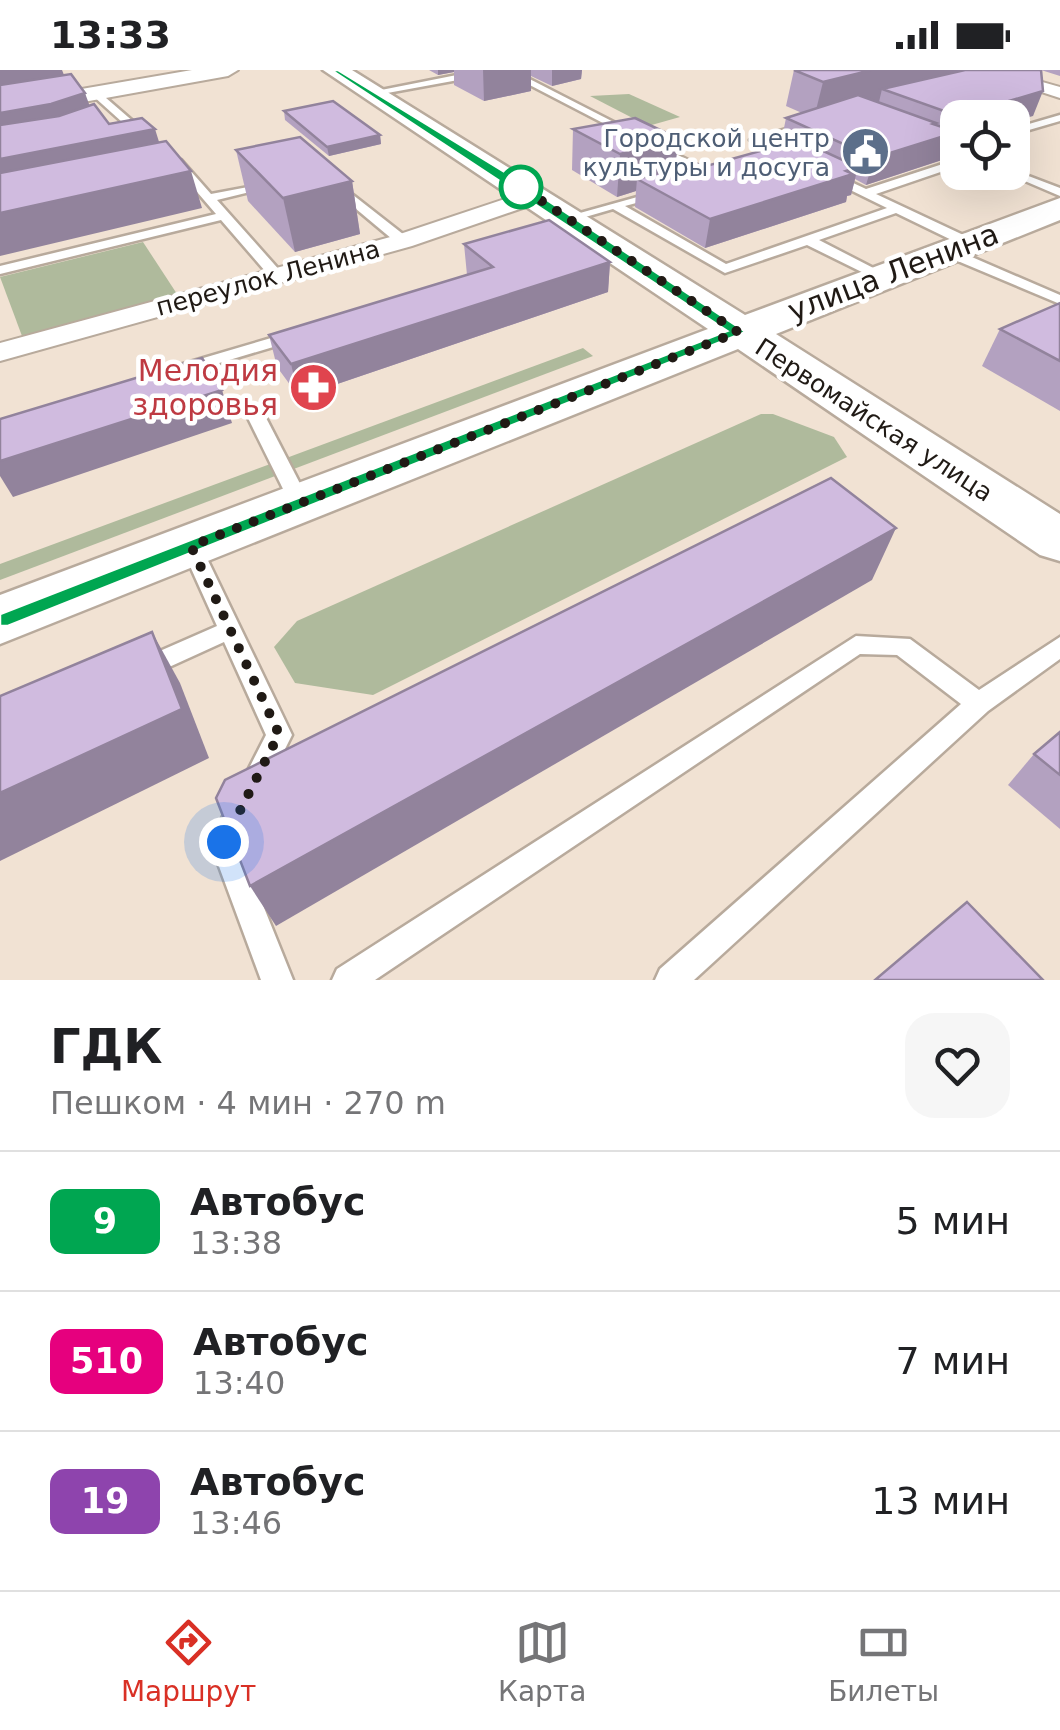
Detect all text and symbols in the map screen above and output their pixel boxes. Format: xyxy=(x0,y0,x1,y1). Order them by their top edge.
text: 13:33 xyxy=(50,13,171,57)
map controls xyxy=(940,100,1030,190)
button: locate xyxy=(940,100,1030,190)
place label: Городской центр культуры и досуга xyxy=(583,124,830,182)
public building icon: Городской центр культуры и досуга xyxy=(839,126,891,178)
unlabelled marker xyxy=(500,166,542,208)
street label: улица Ленина xyxy=(783,216,1003,328)
street label: переулок Ленина xyxy=(153,234,383,322)
street label: Первомайская улица xyxy=(750,332,998,508)
place label: Мелодия здоровья xyxy=(132,353,278,422)
pharmacy icon: Мелодия здоровья xyxy=(287,361,339,413)
your location xyxy=(199,817,249,867)
button: heart xyxy=(905,1013,1010,1118)
text: ГДК xyxy=(50,1018,163,1074)
text: Пешком · 4 мин · 270 m xyxy=(50,1084,446,1122)
text: Автобус xyxy=(190,1180,365,1224)
text: 5 мин xyxy=(896,1199,1010,1243)
text: 9 xyxy=(93,1201,117,1241)
text: 13:38 xyxy=(190,1224,282,1262)
text: Автобус xyxy=(193,1320,368,1364)
text: 7 мин xyxy=(896,1339,1010,1383)
text: 510 xyxy=(70,1341,143,1381)
text: 13:40 xyxy=(193,1364,285,1402)
text: Автобус xyxy=(190,1460,365,1504)
text: 13 мин xyxy=(871,1479,1010,1523)
text: 19 xyxy=(81,1481,129,1521)
text: 13:46 xyxy=(190,1504,282,1542)
tab: Маршрут xyxy=(121,1615,256,1708)
tab: Карта xyxy=(498,1615,586,1708)
tab: Билеты xyxy=(828,1615,939,1708)

